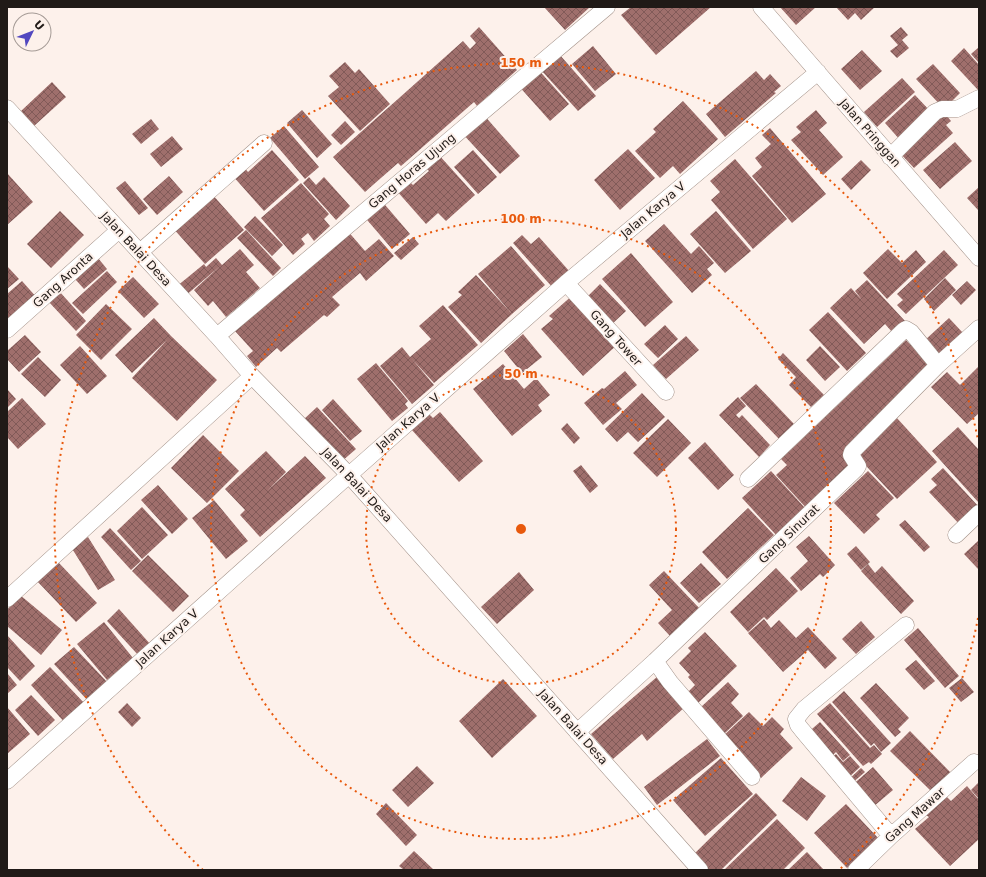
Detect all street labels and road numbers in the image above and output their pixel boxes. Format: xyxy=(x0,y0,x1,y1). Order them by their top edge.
street label: Jalan Pringgan xyxy=(836,95,904,170)
street label: Gang Horas Ujung xyxy=(366,130,458,212)
street label: Jalan Karya V xyxy=(617,179,689,242)
street label: Jalan Balai Desa xyxy=(97,208,174,289)
street label: Gang Aronta xyxy=(30,250,96,310)
street label: Gang Tower xyxy=(587,307,645,369)
street label: Jalan Karya V xyxy=(373,390,443,454)
street label: Jalan Balai Desa xyxy=(318,444,395,525)
street label: Gang Sinurat xyxy=(756,501,822,566)
street label: Jalan Karya V xyxy=(132,606,202,670)
street label: Jalan Balai Desa xyxy=(535,686,611,768)
street label: Gang Mawar xyxy=(882,784,948,845)

